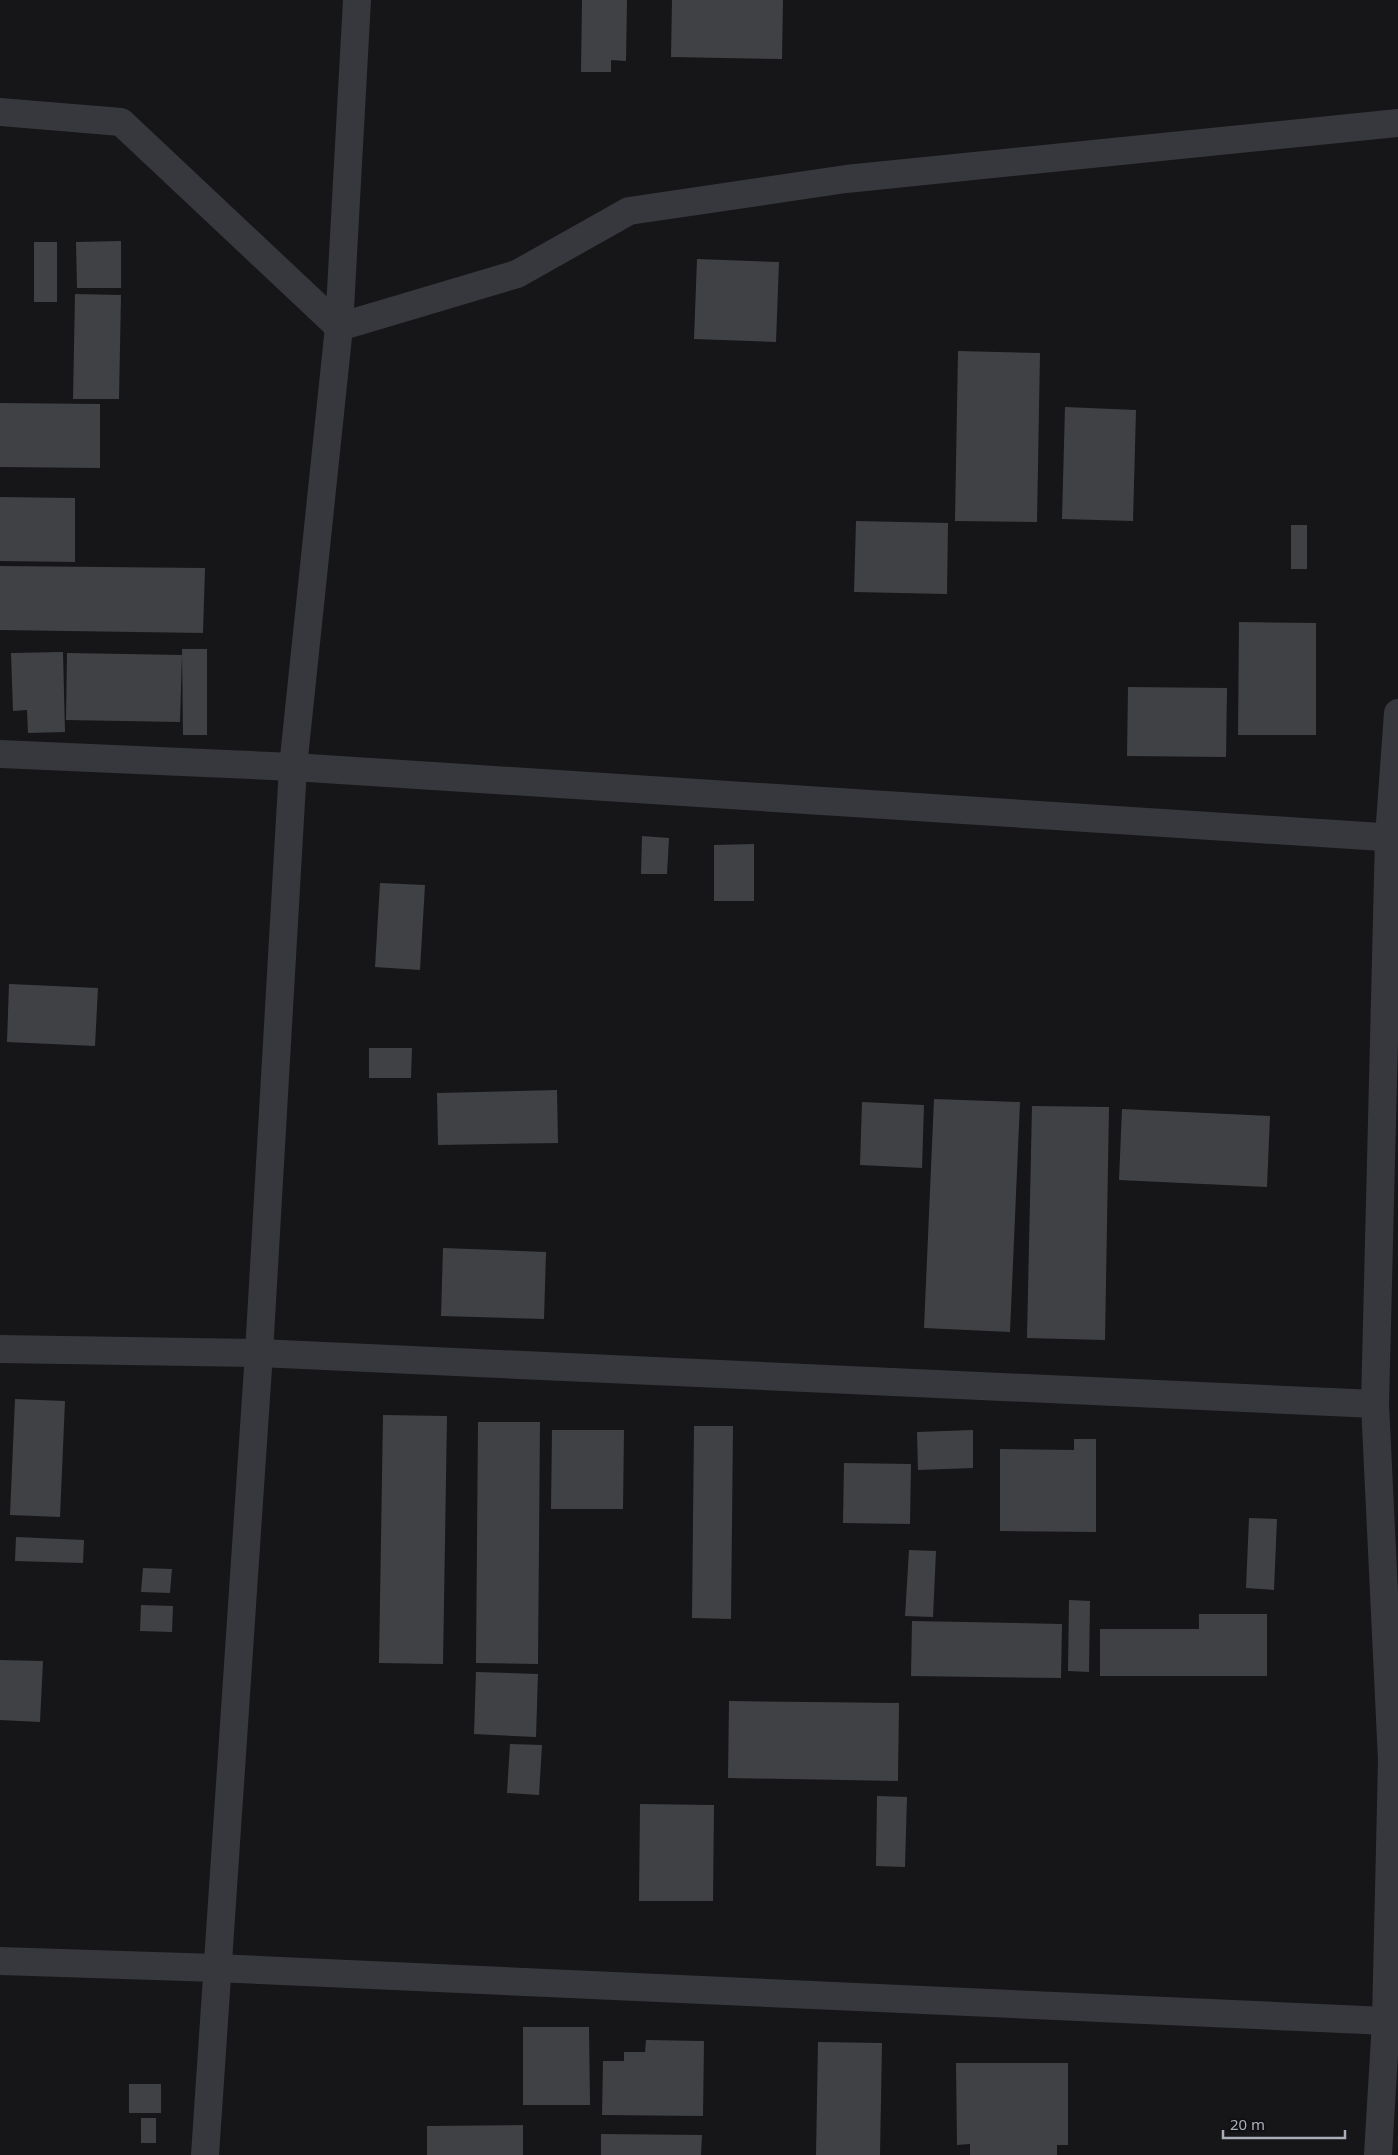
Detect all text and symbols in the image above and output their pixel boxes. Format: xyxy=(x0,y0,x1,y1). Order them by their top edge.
scale bar xyxy=(1223,2108,1346,2140)
text: 20 m xyxy=(1230,2114,1265,2134)

